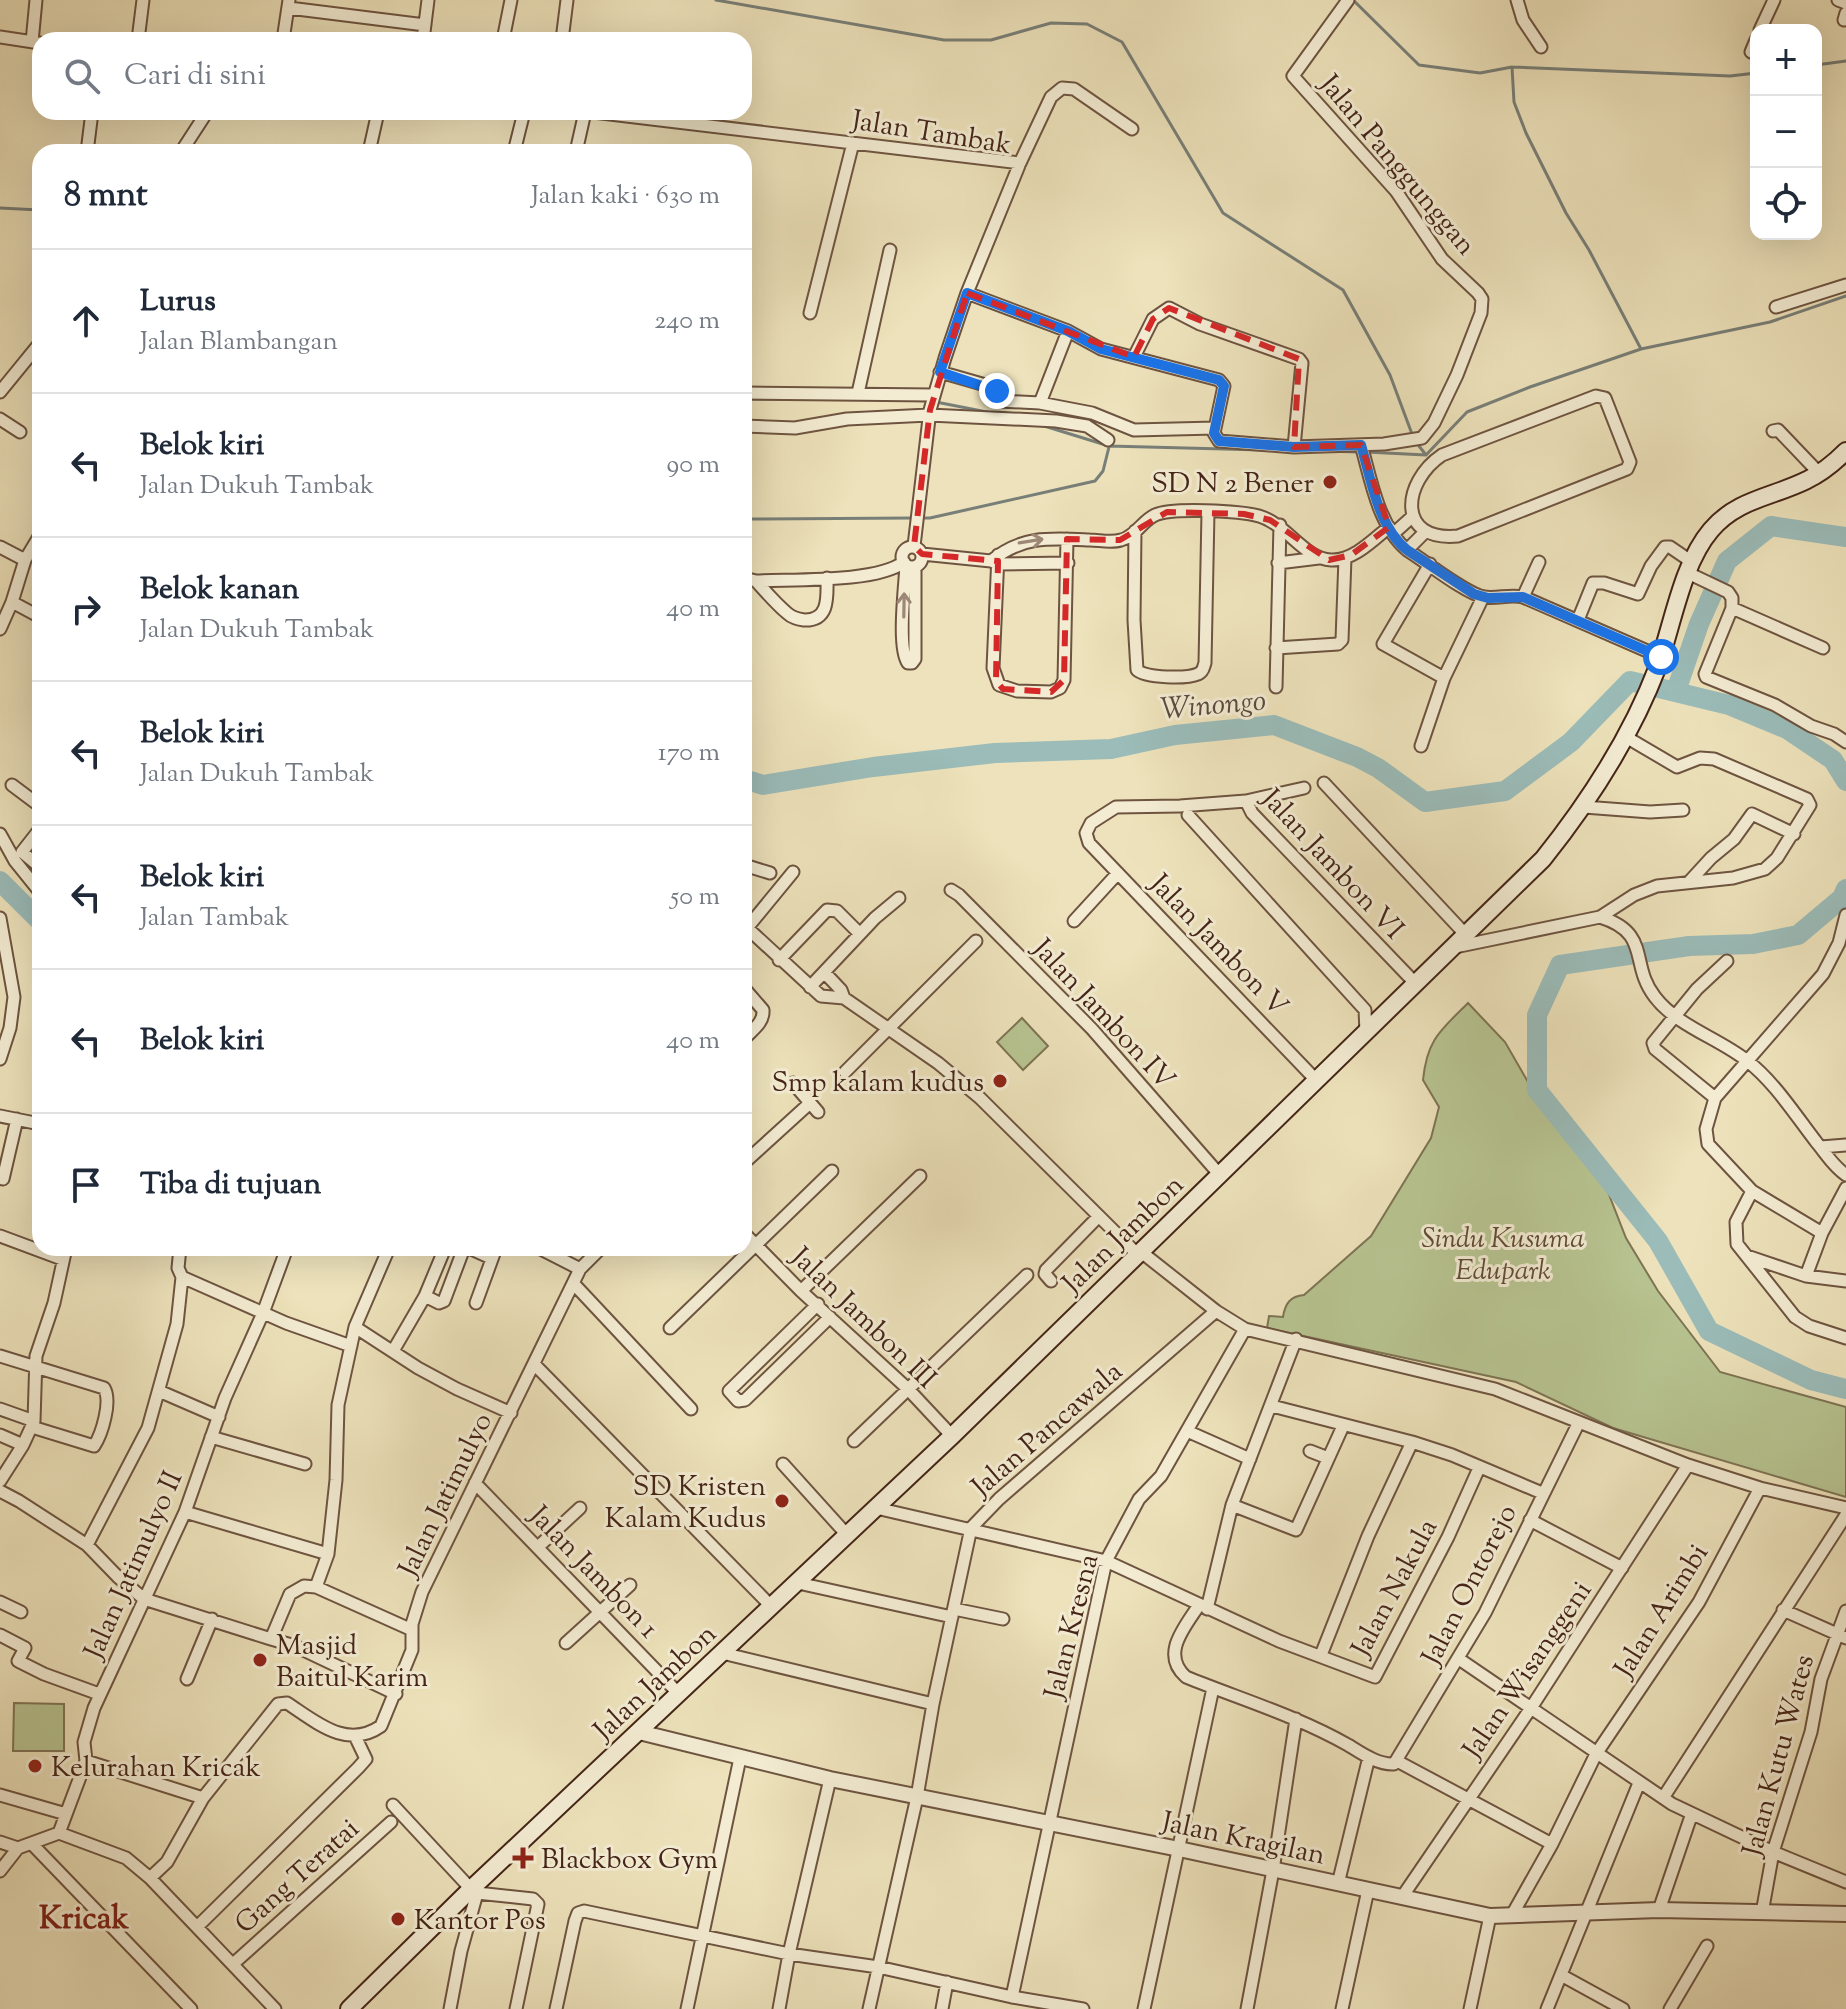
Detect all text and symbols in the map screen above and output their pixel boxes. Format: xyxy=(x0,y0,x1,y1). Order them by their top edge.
map controls xyxy=(1750,24,1822,240)
button: + xyxy=(1750,24,1822,96)
search box xyxy=(32,32,752,120)
icon: search xyxy=(60,54,104,98)
text: Cari di sini xyxy=(124,55,266,98)
street label: Jalan Panggunggan xyxy=(1308,65,1484,265)
button: − xyxy=(1750,96,1822,168)
street label: Jalan Tambak xyxy=(847,101,1014,166)
button: locate xyxy=(1750,168,1822,240)
text: 8 mnt xyxy=(64,172,148,221)
text: Jalan kaki · 630 m xyxy=(531,178,720,215)
text: Lurus xyxy=(140,281,216,324)
icon: ahead xyxy=(64,299,108,343)
text: 240 m xyxy=(654,303,720,340)
text: Jalan Blambangan xyxy=(140,324,338,361)
route end xyxy=(979,373,1015,409)
text: Belok kiri xyxy=(140,425,264,468)
icon: left xyxy=(64,443,108,487)
text: 90 m xyxy=(667,447,720,484)
place label: SD N 2 Bener xyxy=(1151,465,1314,505)
text: Jalan Dukuh Tambak xyxy=(140,468,374,505)
marker: SD N 2 Bener xyxy=(1321,473,1339,491)
one-way arrow xyxy=(1018,533,1043,548)
text: Belok kanan xyxy=(140,569,299,612)
icon: right xyxy=(64,587,108,631)
text: 40 m xyxy=(666,591,720,628)
one-way arrow xyxy=(896,592,912,619)
text: Jalan Dukuh Tambak xyxy=(140,612,374,649)
route start xyxy=(1643,639,1679,675)
water label: Winongo xyxy=(1159,680,1268,733)
text: Belok kiri xyxy=(140,713,264,756)
icon: left xyxy=(64,731,108,775)
text: 170 m xyxy=(658,735,720,772)
text: Jalan Dukuh Tambak xyxy=(140,756,374,793)
street label: Jalan Jambon VI xyxy=(1250,779,1412,949)
text: Belok kiri xyxy=(140,857,264,900)
street label: Jalan Jambon V xyxy=(1138,865,1296,1026)
icon: left xyxy=(64,875,108,919)
text: 50 m xyxy=(670,879,720,916)
text: Jalan Tambak xyxy=(140,900,289,937)
street label: Jalan Jambon IV xyxy=(1021,929,1184,1100)
icon: left xyxy=(64,1019,108,1063)
text: Belok kiri xyxy=(140,1020,264,1063)
text: 40 m xyxy=(666,1023,720,1060)
place label: Smp kalam kudus xyxy=(771,1064,984,1104)
marker: Smp kalam kudus xyxy=(991,1072,1009,1090)
icon: arrive xyxy=(64,1163,108,1207)
text: Tiba di tujuan xyxy=(140,1164,321,1207)
street label: Jalan Jambon xyxy=(1053,1167,1194,1305)
park label: Sindu Kusuma Edupark xyxy=(1421,1220,1585,1292)
street label: Jalan Jambon III xyxy=(780,1238,945,1399)
street label: Jalan Pancawala xyxy=(962,1353,1132,1509)
street label: Jalan Jatimulyo xyxy=(389,1407,504,1586)
street label: Jalan Jatimulyo II xyxy=(75,1465,194,1668)
place label: SD Kristen Kalam Kudus xyxy=(605,1468,766,1540)
marker: SD Kristen Kalam Kudus xyxy=(773,1492,791,1510)
street label: Jalan Jambon 1 xyxy=(518,1496,667,1648)
street label: Jalan Ontorejo xyxy=(1412,1498,1528,1675)
street label: Jalan Nakula xyxy=(1342,1512,1449,1666)
street label: Jalan Arimbi xyxy=(1605,1537,1720,1688)
street label: Jalan Kresna xyxy=(1035,1550,1110,1705)
street label: Jalan Wisanggeni xyxy=(1453,1574,1603,1769)
street label: Jalan Jambon xyxy=(584,1616,726,1752)
place label: Masjid Baitul Karim xyxy=(276,1627,428,1699)
marker: Masjid Baitul Karim xyxy=(251,1651,269,1669)
street label: Jalan Kutu Wates xyxy=(1733,1651,1826,1863)
place label: Kelurahan Kricak xyxy=(51,1749,261,1789)
marker: Kelurahan Kricak xyxy=(26,1757,44,1775)
street label: Jalan Kragilan xyxy=(1156,1803,1329,1877)
street label: Gang Teratai xyxy=(227,1810,369,1944)
place label: Blackbox Gym xyxy=(541,1841,718,1881)
marker: Blackbox Gym xyxy=(512,1847,534,1869)
district label: Kricak xyxy=(39,1897,130,1943)
place label: Kantor Pos xyxy=(414,1902,546,1942)
marker: Kantor Pos xyxy=(389,1910,407,1928)

